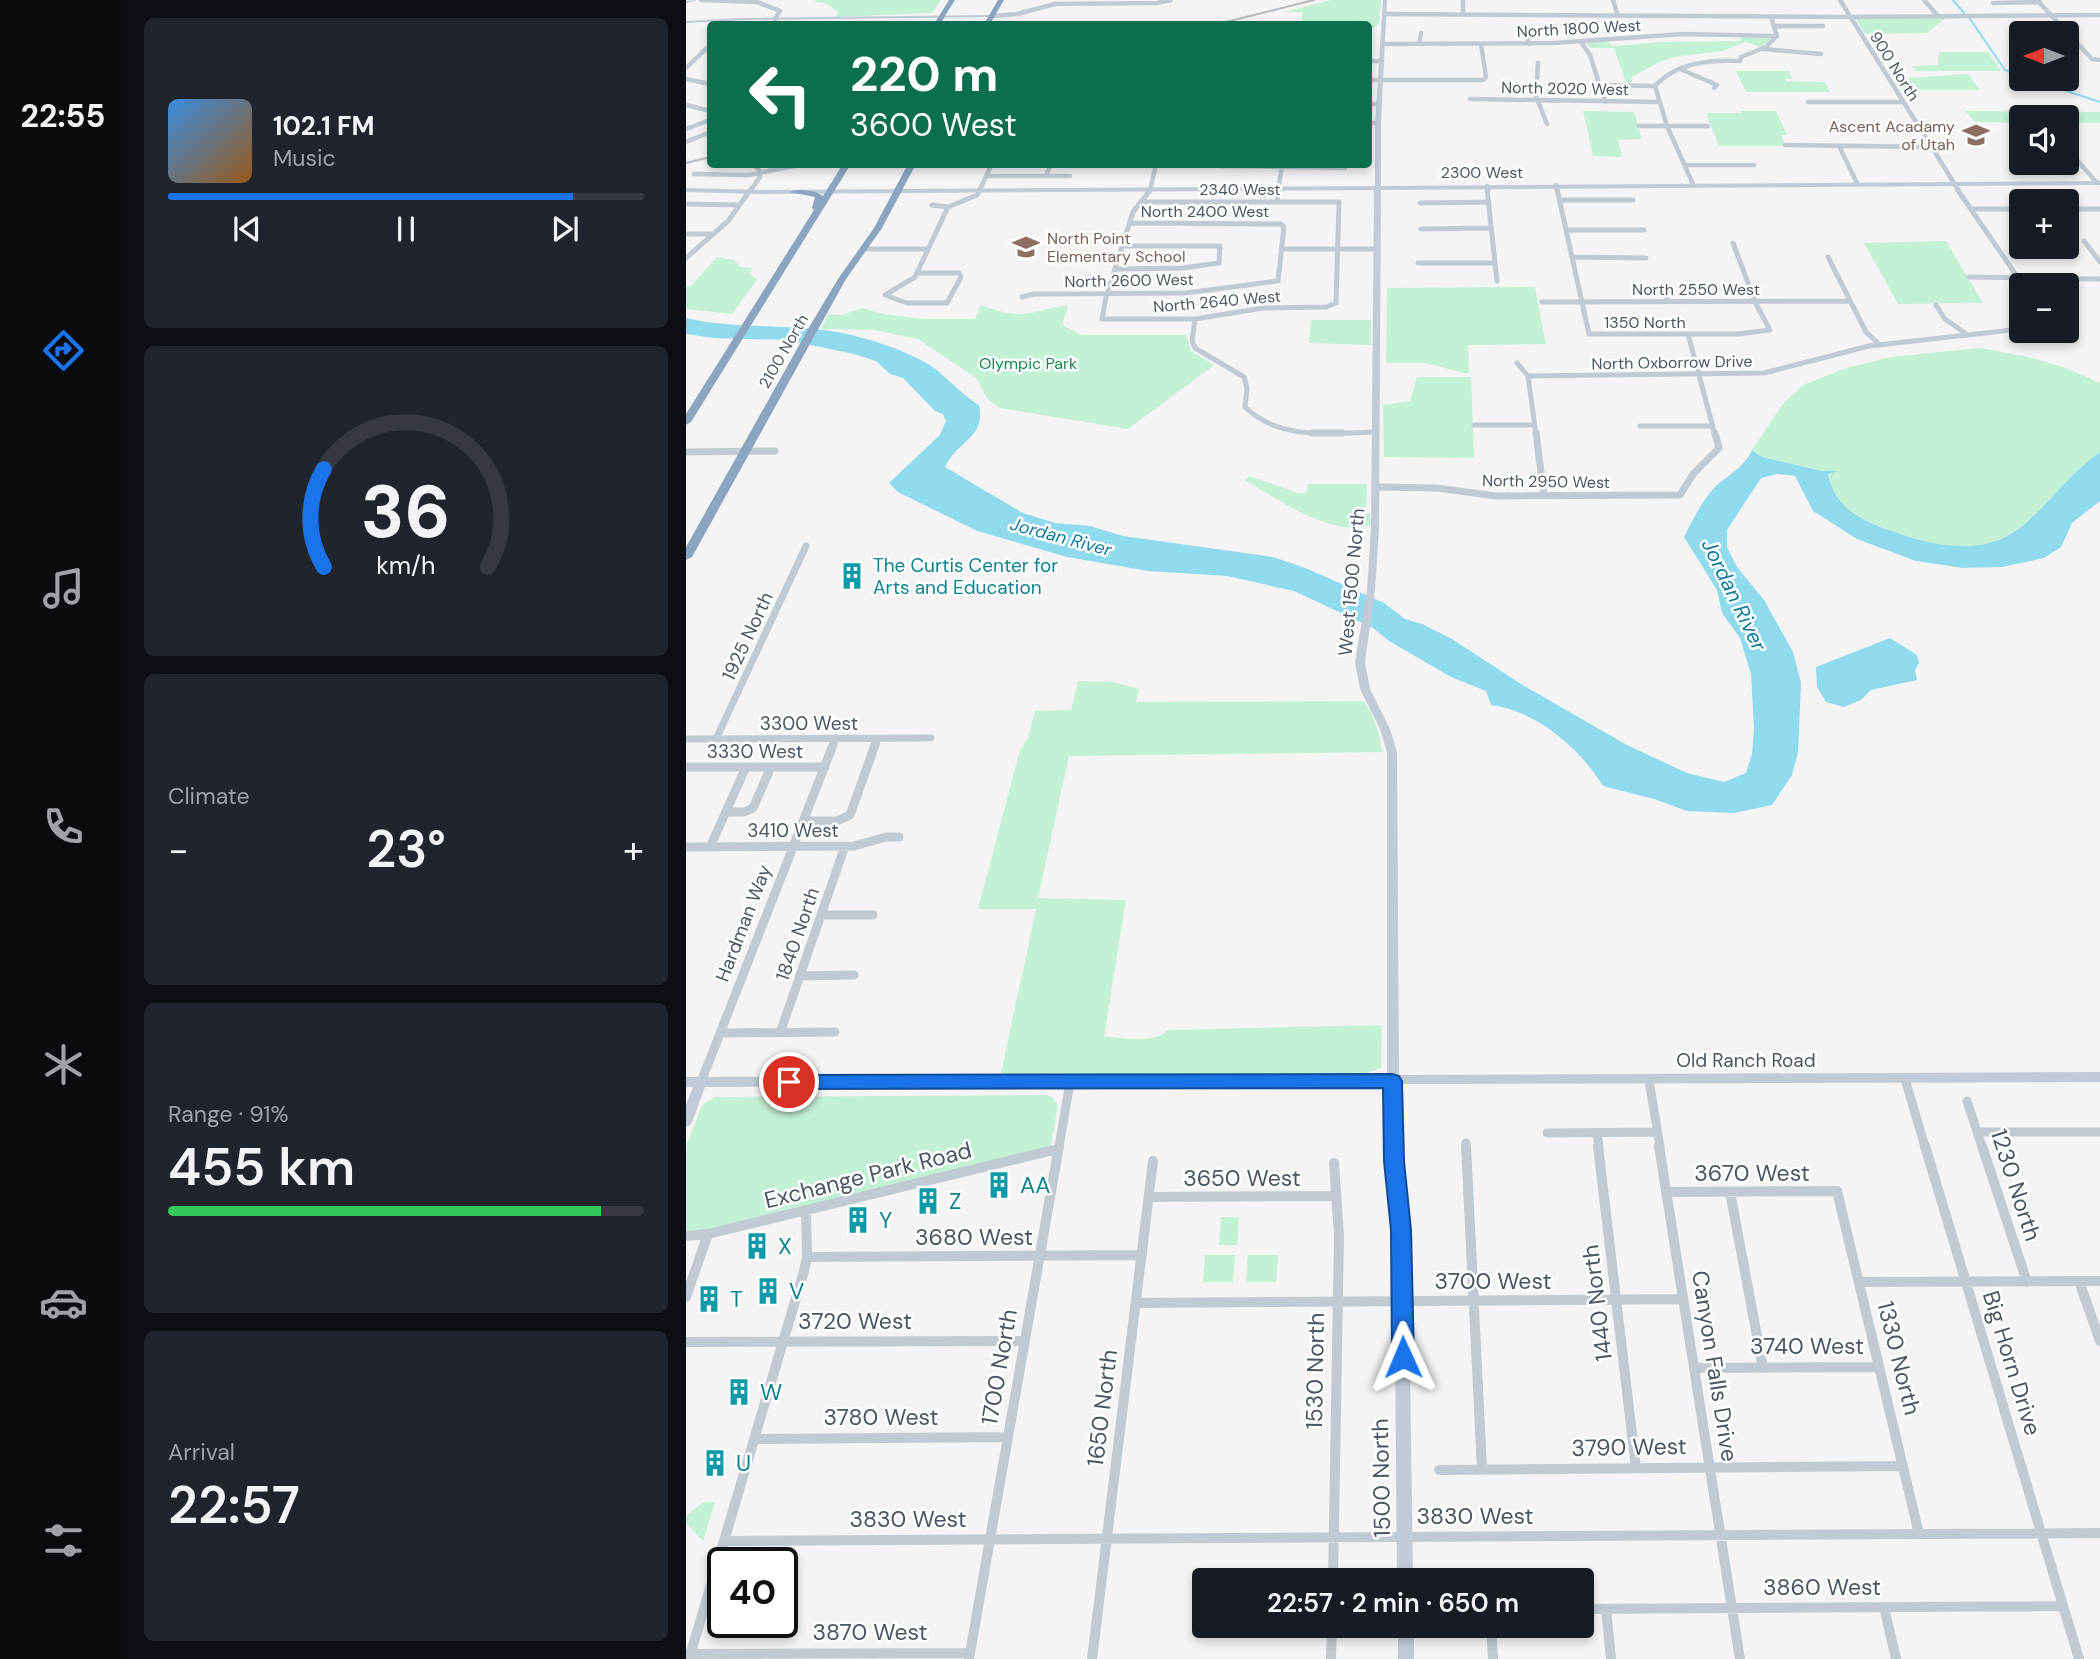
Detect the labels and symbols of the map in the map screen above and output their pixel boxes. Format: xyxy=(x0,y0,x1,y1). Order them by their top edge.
street label: North 1800 West xyxy=(1516,15,1642,42)
north arrow xyxy=(2009,21,2079,91)
street label: 900 North xyxy=(1865,28,1924,105)
street label: North 2020 West xyxy=(1501,77,1629,100)
place label: Ascent Acadamy of Utah xyxy=(1829,116,1955,155)
school or university icon: Ascent Acadamy of Utah xyxy=(1961,120,1991,150)
street label: 2300 West xyxy=(1441,162,1523,183)
street label: 2340 West xyxy=(1199,179,1281,200)
street label: North 2400 West xyxy=(1141,201,1269,222)
place label: North Point Elementary School xyxy=(1047,228,1185,267)
school or university icon: North Point Elementary School xyxy=(1011,232,1041,262)
street label: North 2600 West xyxy=(1064,269,1194,292)
street label: North 2550 West xyxy=(1632,279,1760,300)
street label: North 2640 West xyxy=(1152,285,1282,318)
street label: 2100 North xyxy=(754,310,813,392)
street label: 1350 North xyxy=(1604,312,1686,333)
street label: North Oxborrow Drive xyxy=(1591,351,1753,374)
park label: Olympic Park xyxy=(979,353,1077,374)
street label: North 2950 West xyxy=(1482,470,1610,493)
street label: West 1500 North xyxy=(1333,507,1370,657)
water label: Jordan River xyxy=(1008,512,1116,562)
water label: Jordan River xyxy=(1695,534,1774,657)
place label: The Curtis Center for Arts and Education xyxy=(873,553,1058,600)
building icon: The Curtis Center for Arts and Education xyxy=(837,561,867,591)
street label: 1925 North xyxy=(716,588,779,685)
street label: 3300 West xyxy=(760,711,858,736)
street label: 3330 West xyxy=(707,739,803,764)
street label: 3410 West xyxy=(747,818,839,843)
street label: Hardman Way xyxy=(710,861,777,985)
street label: 1840 North xyxy=(770,884,825,984)
street label: Old Ranch Road xyxy=(1676,1048,1816,1073)
pin xyxy=(759,1052,819,1112)
street label: 1230 North xyxy=(1984,1125,2048,1245)
street label: Exchange Park Road xyxy=(761,1135,975,1215)
street label: 3670 West xyxy=(1694,1158,1810,1188)
street label: 3650 West xyxy=(1183,1163,1301,1193)
building icon: AA xyxy=(984,1170,1014,1200)
place label: AA xyxy=(1020,1170,1051,1200)
building icon: Z xyxy=(913,1186,943,1216)
place label: Z xyxy=(949,1186,961,1216)
building icon: Y xyxy=(843,1205,873,1235)
place label: Y xyxy=(879,1205,892,1235)
street label: 3680 West xyxy=(915,1222,1033,1252)
building icon: X xyxy=(742,1231,772,1261)
place label: X xyxy=(778,1231,792,1261)
street label: 1440 North xyxy=(1575,1243,1619,1363)
street label: 3700 West xyxy=(1435,1266,1551,1296)
street label: Canyon Falls Drive xyxy=(1685,1268,1745,1464)
building icon: V xyxy=(753,1276,783,1306)
place label: V xyxy=(789,1276,804,1306)
building icon: T xyxy=(694,1284,724,1314)
place label: T xyxy=(730,1284,743,1314)
street label: Big Horn Drive xyxy=(1976,1287,2048,1439)
street label: 1330 North xyxy=(1870,1298,1928,1418)
street label: 3720 West xyxy=(798,1306,912,1336)
street label: 1700 North xyxy=(974,1307,1024,1427)
street label: 1530 North xyxy=(1299,1312,1331,1430)
position arrow xyxy=(1366,1320,1440,1394)
street label: 3740 West xyxy=(1750,1331,1864,1361)
street label: 1650 North xyxy=(1080,1348,1124,1468)
building icon: W xyxy=(724,1377,754,1407)
place label: W xyxy=(760,1377,782,1407)
street label: 3780 West xyxy=(823,1402,939,1432)
street label: 1500 North xyxy=(1365,1418,1397,1538)
street label: 3790 West xyxy=(1571,1431,1687,1463)
building icon: U xyxy=(700,1448,730,1478)
place label: U xyxy=(736,1448,751,1478)
street label: 3830 West xyxy=(1416,1501,1534,1531)
street label: 3830 West xyxy=(849,1504,967,1534)
speed limit sign: 40 xyxy=(707,1547,798,1638)
street label: 3860 West xyxy=(1763,1572,1881,1602)
street label: 3870 West xyxy=(813,1617,928,1647)

